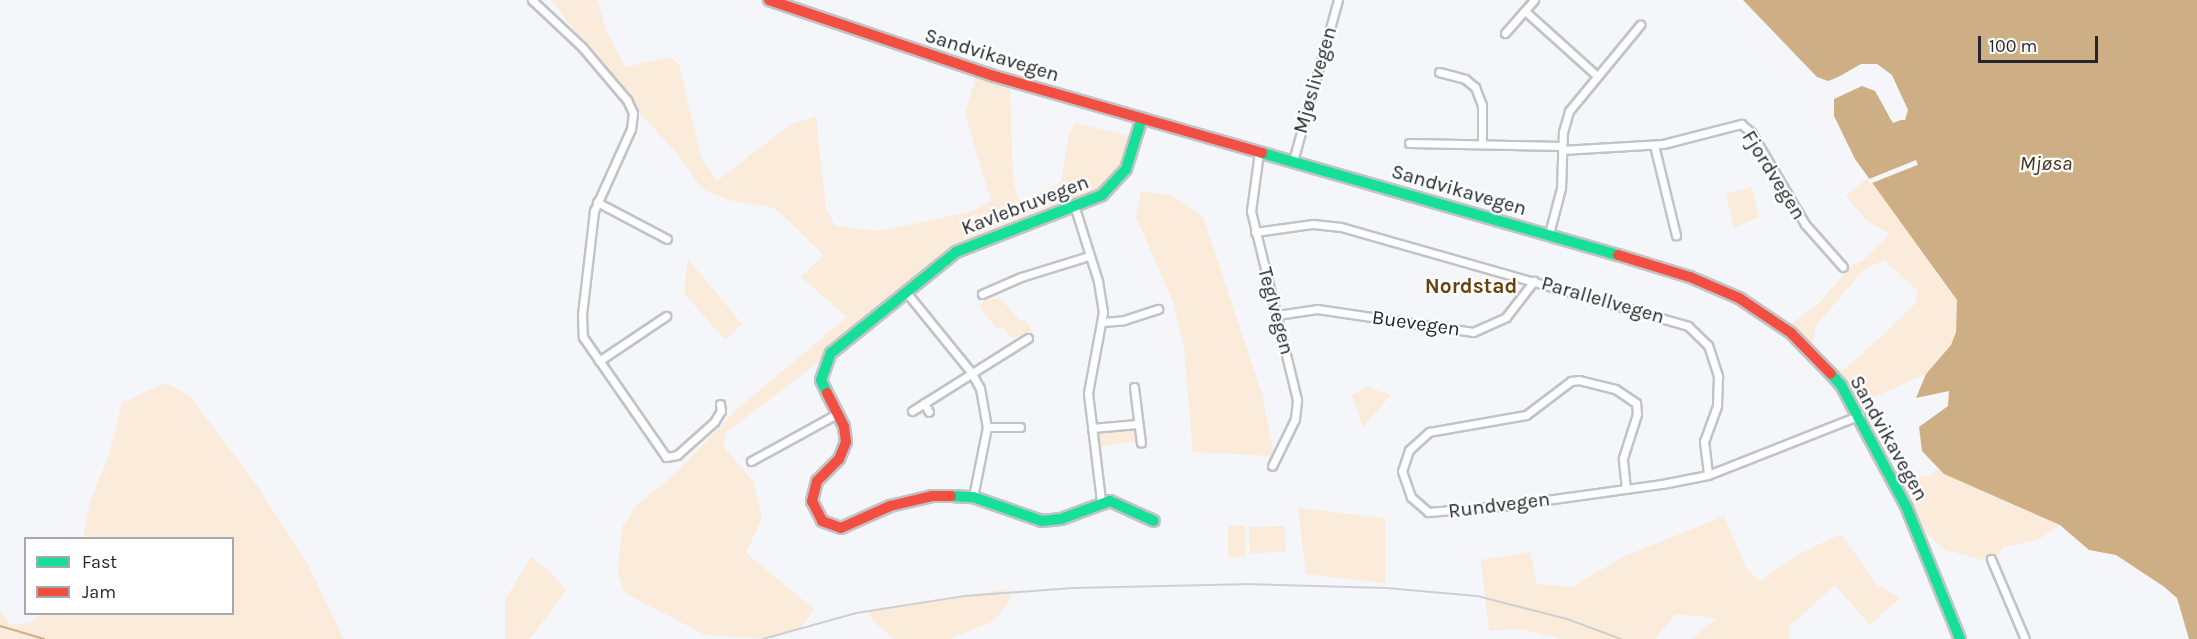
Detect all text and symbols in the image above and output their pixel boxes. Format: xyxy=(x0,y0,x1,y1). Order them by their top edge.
street label: Sandvikavegen xyxy=(922,23,1062,87)
street label: Mjøslivegen xyxy=(1288,24,1342,136)
scale bar xyxy=(1981,24,2101,62)
text: 100 m xyxy=(1989,35,2037,57)
street label: Fjordvegen xyxy=(1737,126,1811,224)
water label: Mjøsa xyxy=(2020,150,2072,176)
street label: Sandvikavegen xyxy=(1389,159,1529,221)
street label: Kavlebruvegen xyxy=(958,170,1092,240)
street label: Teglvegen xyxy=(1253,265,1299,357)
street label: Parallellvegen xyxy=(1539,271,1667,329)
district label: Nordstad xyxy=(1425,273,1517,299)
street label: Buevegen xyxy=(1370,305,1462,341)
street label: Sandvikavegen xyxy=(1845,371,1933,505)
street label: Rundvegen xyxy=(1447,487,1551,523)
legend xyxy=(24,537,234,615)
text: Fast xyxy=(82,551,117,573)
text: Jam xyxy=(82,581,116,603)

